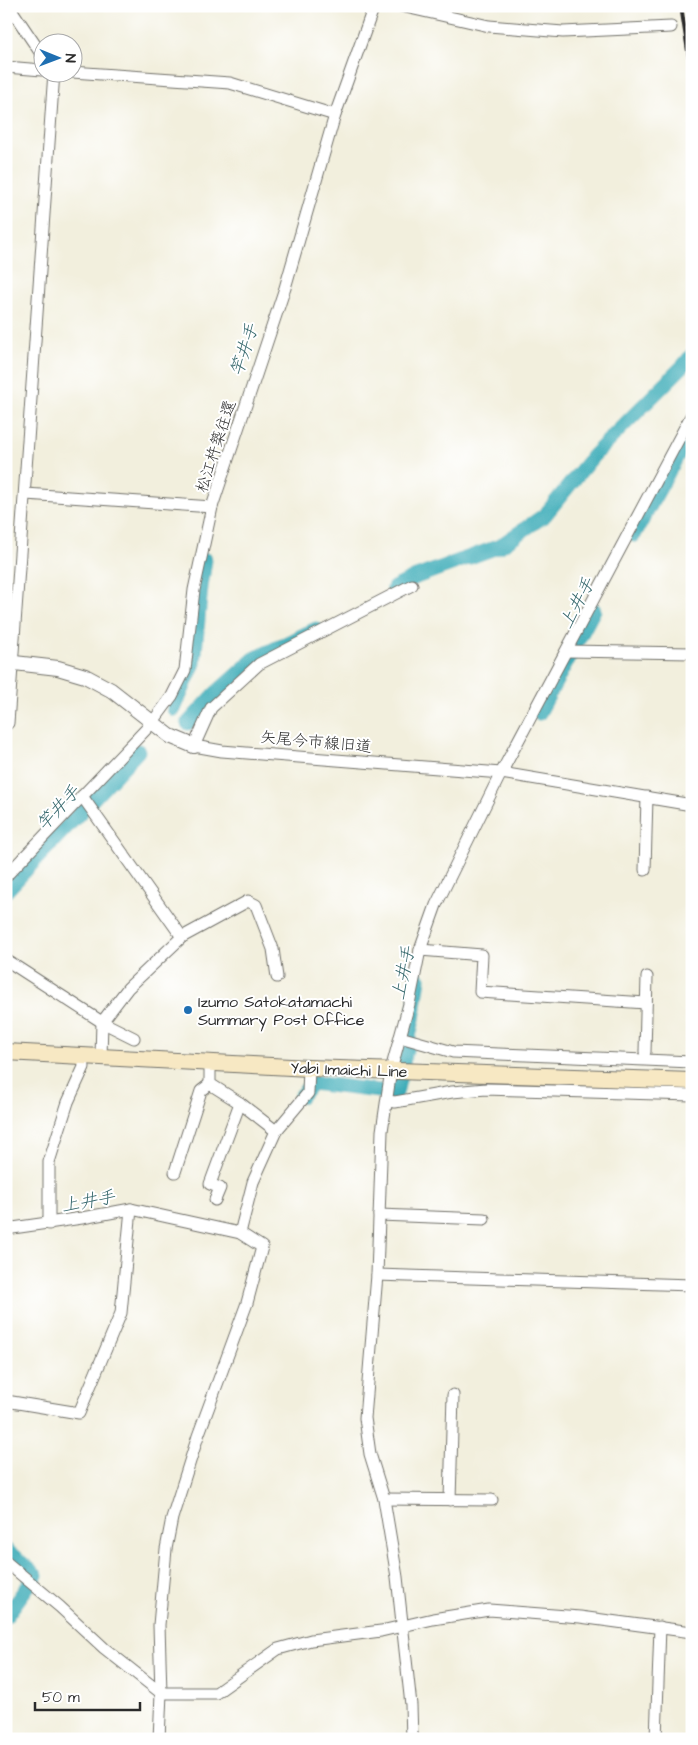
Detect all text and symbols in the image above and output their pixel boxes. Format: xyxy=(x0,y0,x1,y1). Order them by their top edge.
north arrow xyxy=(32,32,82,82)
text: N xyxy=(60,54,80,63)
water label: 竿井手 xyxy=(224,320,265,380)
street label: 松江杵築往還 xyxy=(191,397,241,495)
water label: 上井手 xyxy=(554,573,602,633)
street label: 矢尾今市線旧道 xyxy=(259,726,373,758)
water label: 竿井手 xyxy=(31,779,87,837)
water label: 上井手 xyxy=(386,943,422,1002)
place label: Izumo Satokatamachi Summary Post Office xyxy=(198,991,365,1032)
marker: Izumo Satokatamachi Summary Post Office xyxy=(182,1004,194,1016)
street label: Yabi Imaichi Line xyxy=(290,1057,408,1083)
water label: 上井手 xyxy=(59,1184,118,1218)
scale bar xyxy=(35,1680,140,1712)
text: 50 m xyxy=(42,1687,80,1708)

